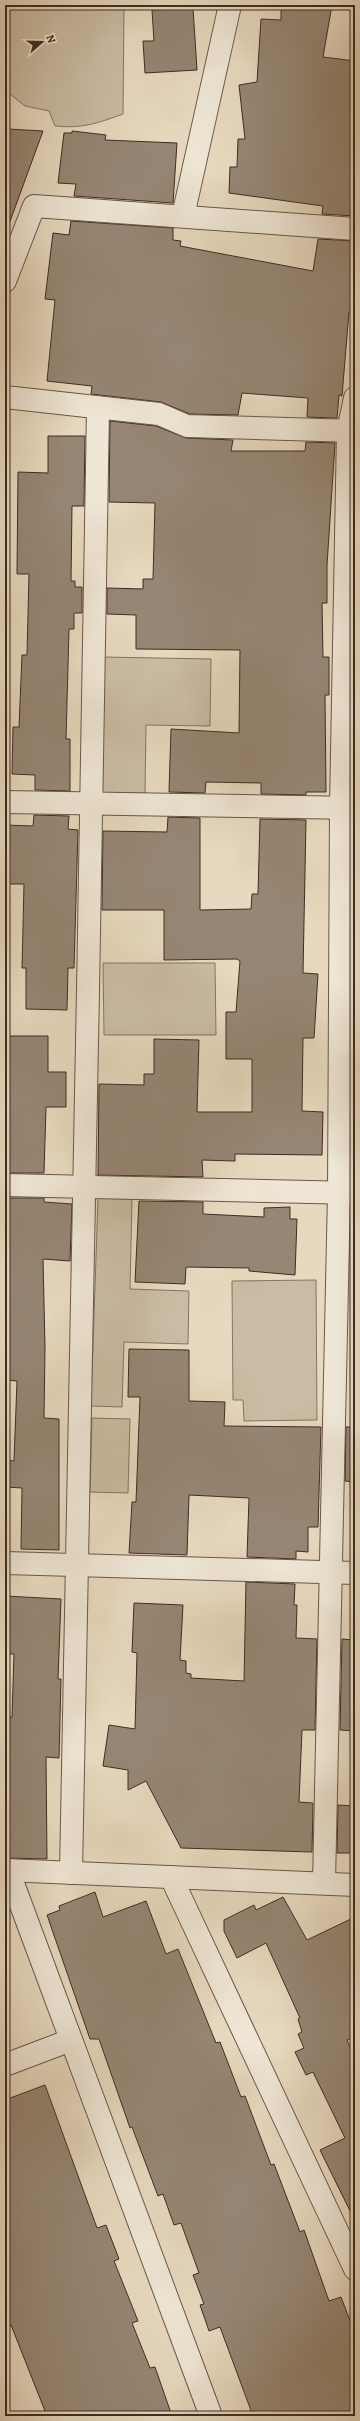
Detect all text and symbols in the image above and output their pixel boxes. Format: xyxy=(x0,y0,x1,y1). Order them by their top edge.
north arrow xyxy=(22,22,62,62)
text: N xyxy=(43,32,59,45)

